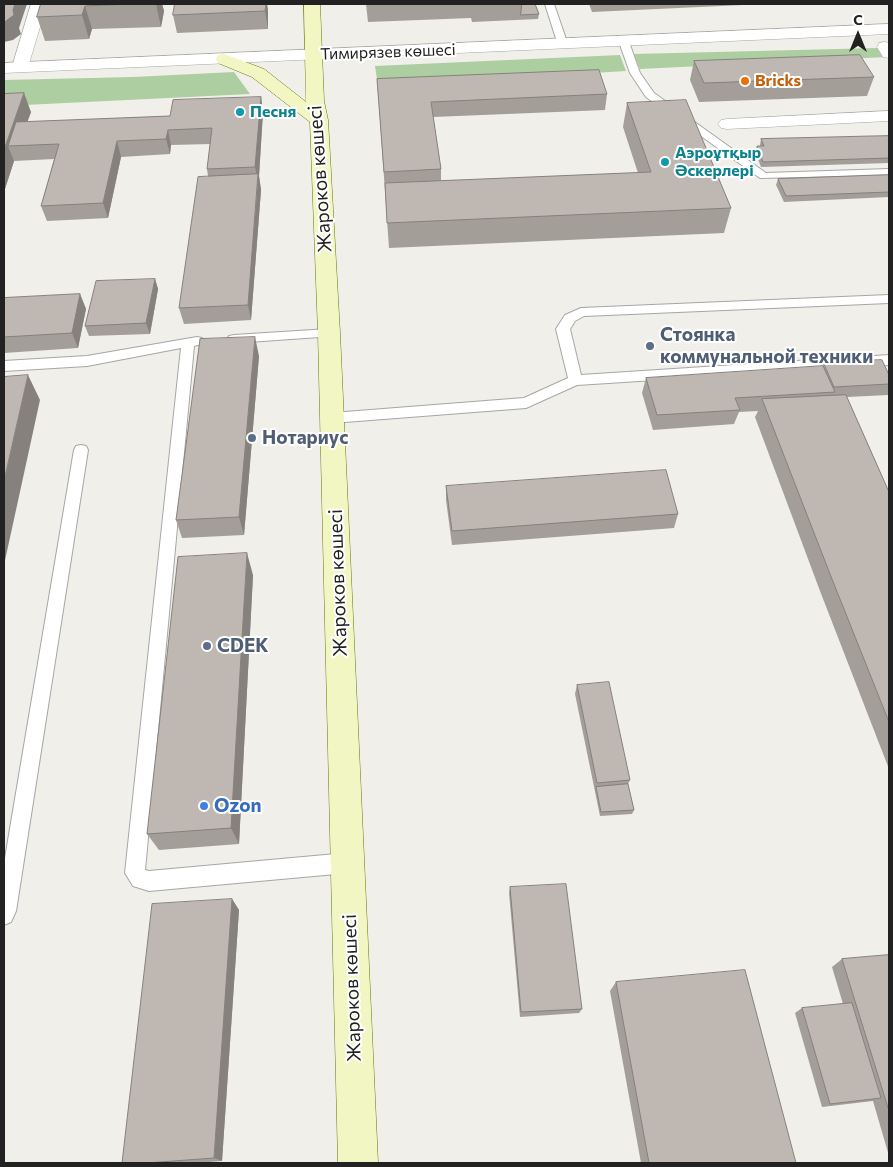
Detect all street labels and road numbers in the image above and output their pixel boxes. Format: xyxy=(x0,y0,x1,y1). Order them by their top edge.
street label: Тимирязев көшесі xyxy=(320,40,456,64)
street label: Жароков көшесі xyxy=(303,104,337,254)
street label: Жароков көшесі xyxy=(324,509,352,657)
street label: Жароков көшесі xyxy=(338,914,366,1062)

